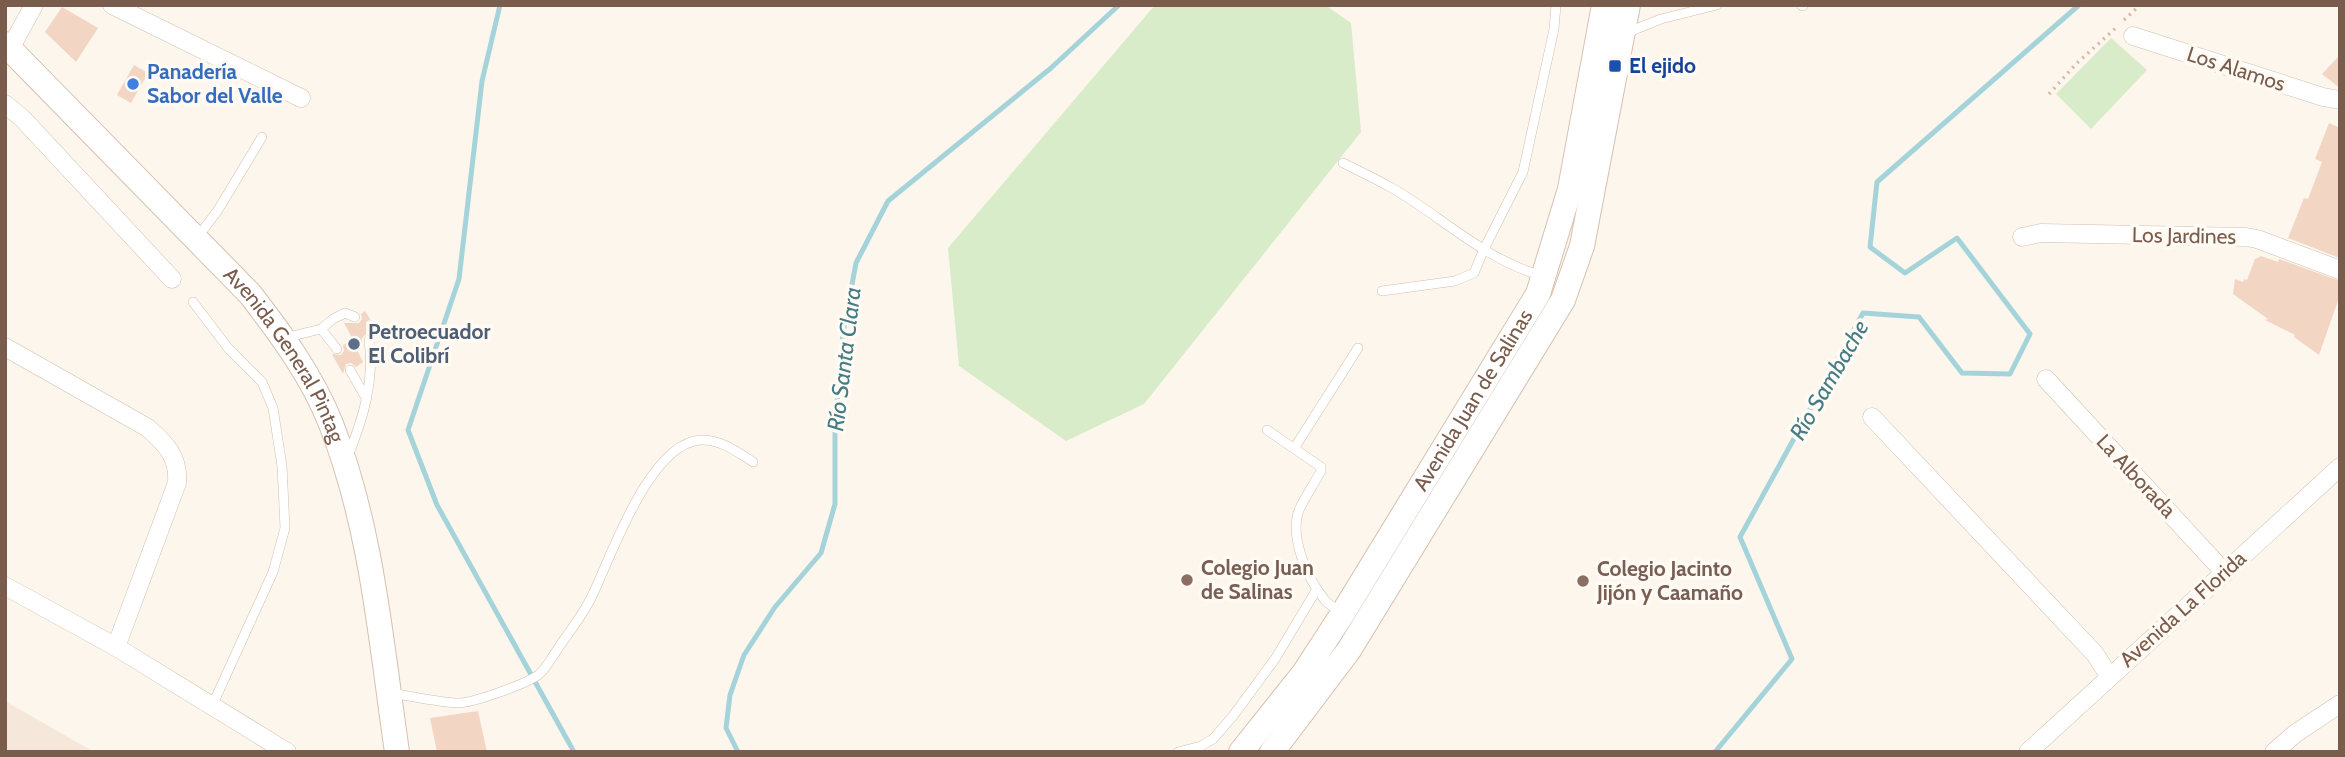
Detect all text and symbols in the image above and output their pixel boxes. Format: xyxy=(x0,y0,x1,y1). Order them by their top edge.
street label: Los Alamos xyxy=(2184,41,2289,96)
place label: El ejido xyxy=(1629,53,1696,78)
marker: El ejido xyxy=(1607,58,1623,74)
place label: Panadería Sabor del Valle xyxy=(147,59,283,108)
marker: Panadería Sabor del Valle xyxy=(125,76,141,92)
street label: Los Jardines xyxy=(2132,222,2237,249)
street label: Avenida General Pintag xyxy=(219,262,350,446)
water label: Río Santa Clara xyxy=(821,285,867,433)
street label: Avenida Juan de Salinas xyxy=(1408,304,1538,495)
water label: Río Sambache xyxy=(1784,315,1874,445)
place label: Petroecuador El Colibrí xyxy=(368,319,490,368)
marker: Petroecuador El Colibrí xyxy=(346,336,362,352)
street label: La Alborada xyxy=(2092,429,2181,522)
street label: Avenida La Florida xyxy=(2114,545,2251,672)
place label: Colegio Juan de Salinas xyxy=(1201,555,1314,604)
place label: Colegio Jacinto Jijón y Caamaño xyxy=(1596,556,1743,605)
marker: Colegio Juan de Salinas xyxy=(1179,572,1195,588)
marker: Colegio Jacinto Jijón y Caamaño xyxy=(1575,573,1591,589)

